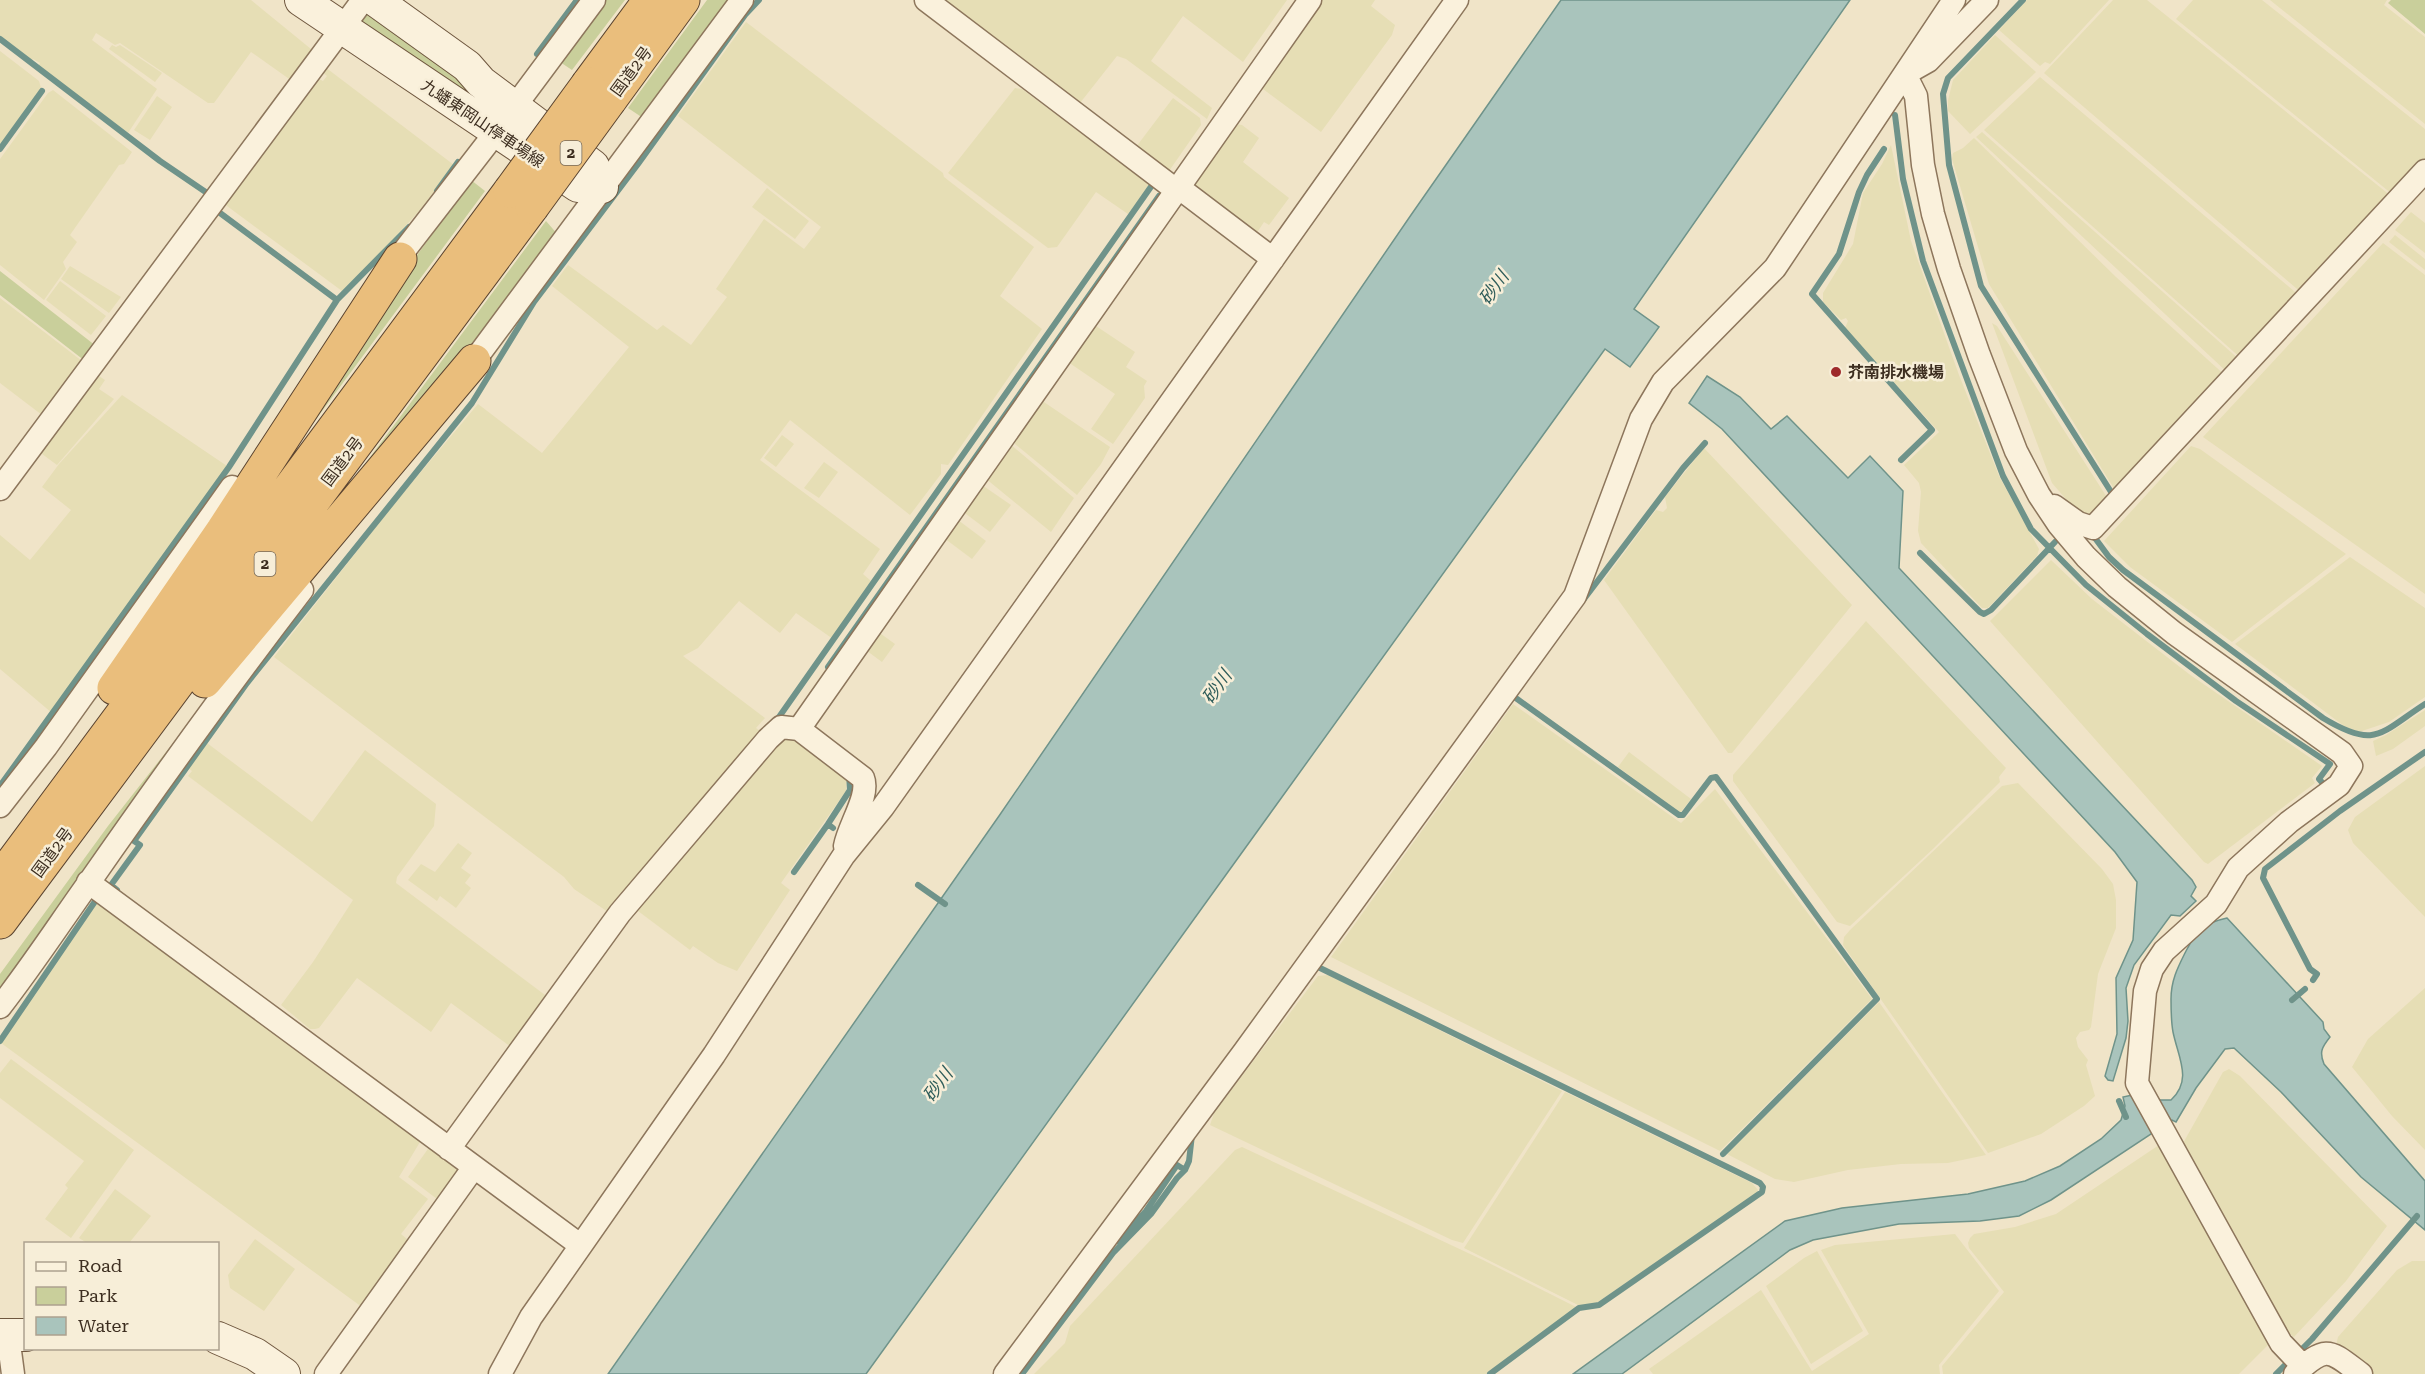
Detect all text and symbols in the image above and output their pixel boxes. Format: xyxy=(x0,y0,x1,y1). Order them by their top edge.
street label: 国道2号 xyxy=(607,43,656,100)
street label: 九蟠東岡山停車場線 xyxy=(418,75,548,172)
road number: 2 xyxy=(560,141,582,165)
water label: 砂川 xyxy=(1475,265,1514,308)
place label: 芥南排水機場 xyxy=(1848,363,1944,382)
marker: 芥南排水機場 xyxy=(1829,365,1843,379)
street label: 国道2号 xyxy=(318,433,367,490)
road number: 2 xyxy=(254,552,276,576)
water label: 砂川 xyxy=(1198,664,1237,707)
street label: 国道2号 xyxy=(28,824,77,881)
water label: 砂川 xyxy=(919,1062,958,1105)
legend xyxy=(24,1242,219,1350)
text: Road xyxy=(78,1255,123,1276)
text: Park xyxy=(78,1285,118,1306)
text: Water xyxy=(78,1315,129,1336)

